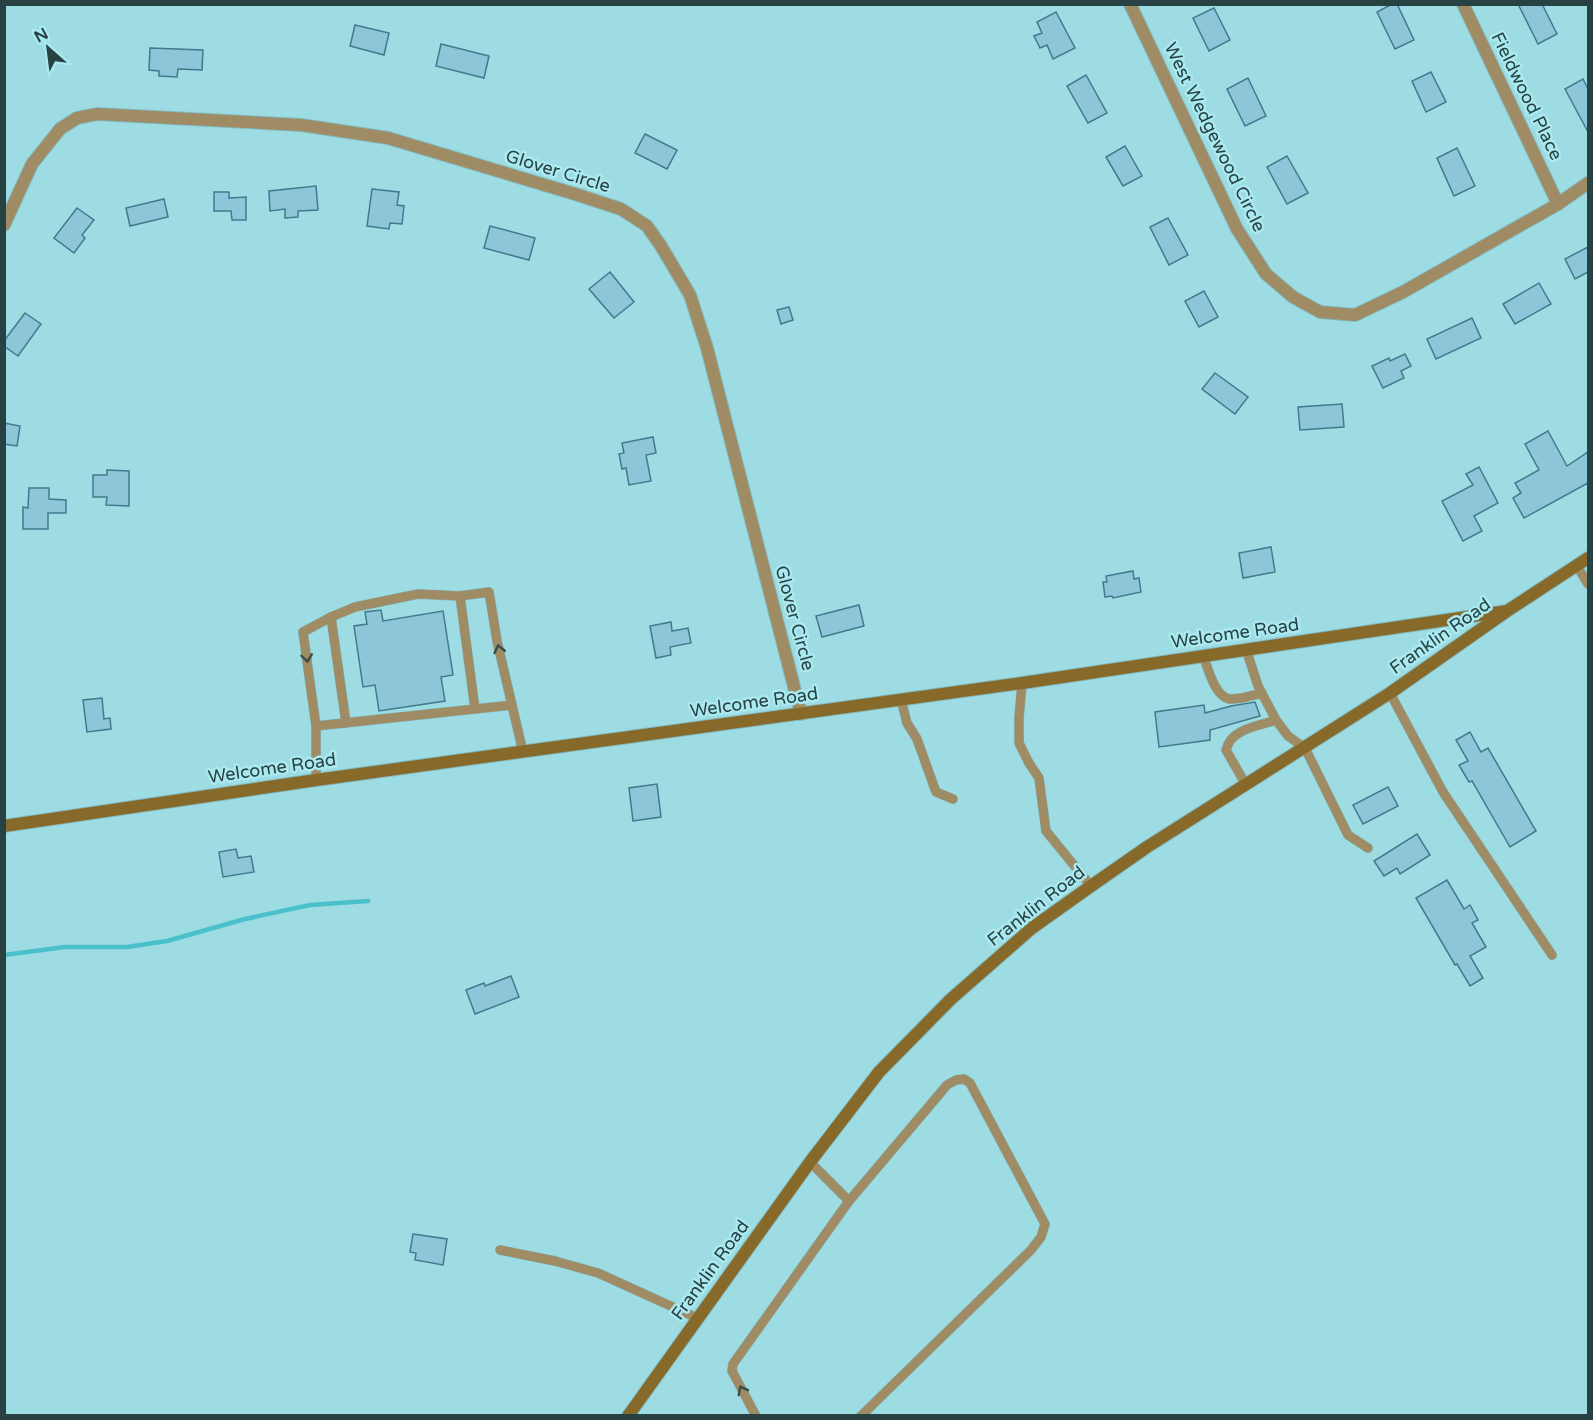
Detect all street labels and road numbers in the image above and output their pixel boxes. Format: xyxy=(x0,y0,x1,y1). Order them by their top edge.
street label: Fieldwood Place xyxy=(1487,28,1567,164)
street label: West Wedgewood Circle xyxy=(1160,39,1270,235)
street label: Glover Circle xyxy=(503,145,613,197)
street label: Glover Circle xyxy=(770,563,820,673)
street label: Franklin Road xyxy=(1385,593,1495,679)
street label: Welcome Road xyxy=(1170,613,1300,653)
street label: Welcome Road xyxy=(689,682,819,722)
street label: Welcome Road xyxy=(207,748,337,788)
street label: Franklin Road xyxy=(983,861,1089,951)
street label: Franklin Road xyxy=(666,1216,754,1324)

